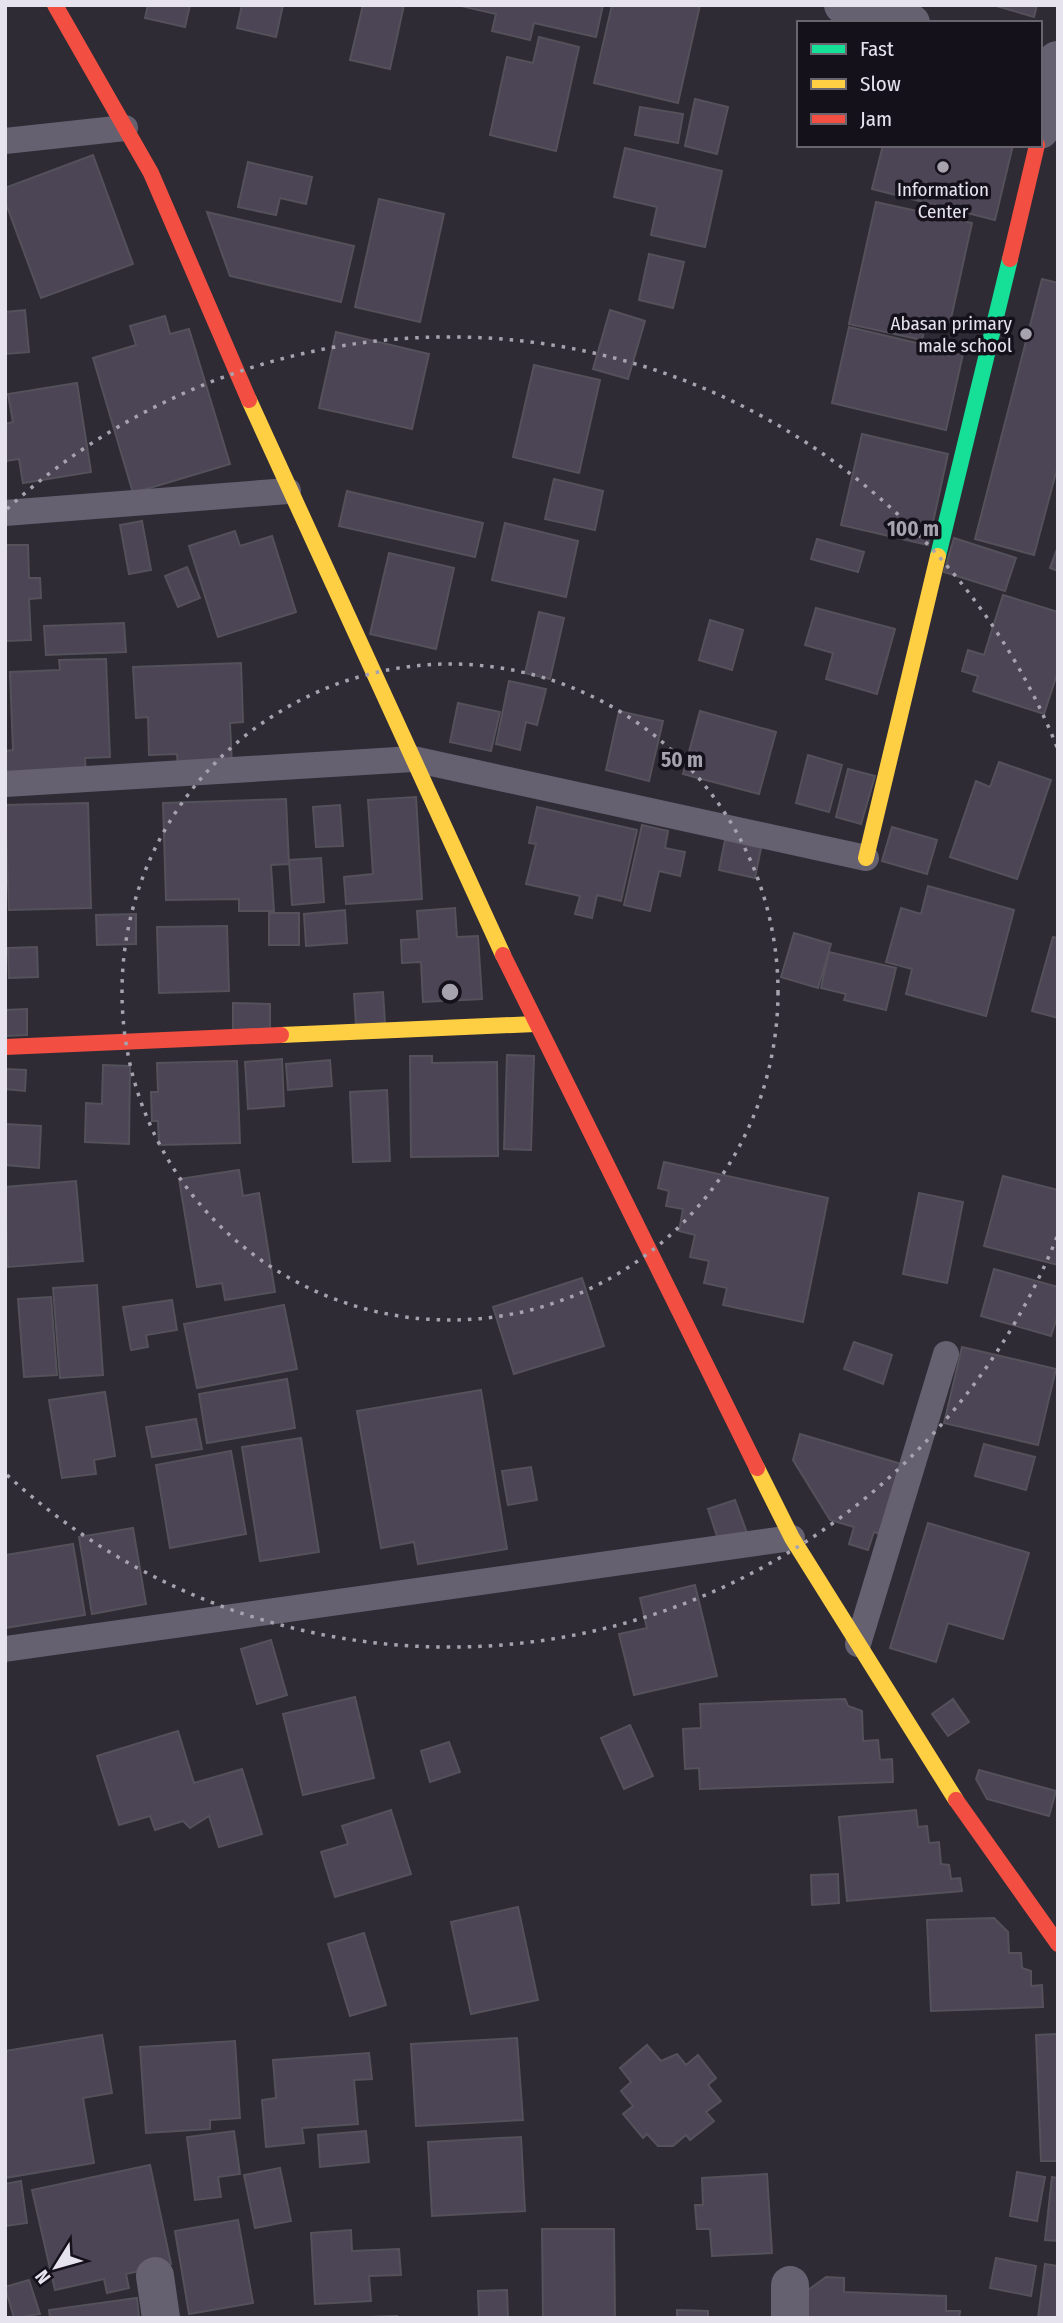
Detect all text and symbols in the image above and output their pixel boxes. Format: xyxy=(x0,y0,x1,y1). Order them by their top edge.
legend xyxy=(797,21,1042,147)
text: Fast xyxy=(860,36,894,62)
text: Slow xyxy=(860,71,901,97)
text: Jam xyxy=(860,106,892,132)
marker: Information Center xyxy=(935,159,951,175)
place label: Information Center xyxy=(897,178,989,223)
place label: Abasan primary male school xyxy=(891,312,1013,357)
marker: Abasan primary male school xyxy=(1018,326,1034,342)
text: 100 m xyxy=(887,516,939,542)
text: 50 m xyxy=(661,747,703,773)
centre of rings xyxy=(438,980,462,1004)
north arrow xyxy=(21,2232,91,2302)
text: N xyxy=(30,2265,55,2288)

